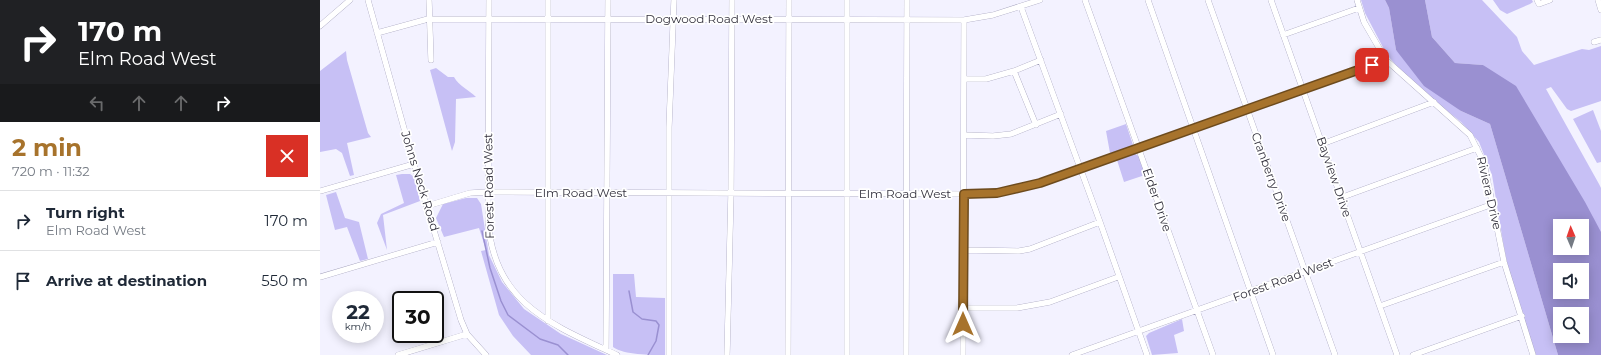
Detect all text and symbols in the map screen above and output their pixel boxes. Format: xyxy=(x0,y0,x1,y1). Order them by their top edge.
street label: Dogwood Road West xyxy=(645,11,773,26)
text: 170 m xyxy=(78,14,162,48)
icon: right xyxy=(12,16,64,68)
text: Elm Road West xyxy=(78,48,216,70)
pin xyxy=(1355,48,1389,82)
icon: arrive xyxy=(1361,54,1383,76)
icon: left xyxy=(86,92,108,114)
icon: ahead xyxy=(128,92,150,114)
icon: ahead xyxy=(170,92,192,114)
icon: right xyxy=(212,92,234,114)
street label: Johns Neck Road xyxy=(398,128,443,233)
street label: Cranberry Drive xyxy=(1248,130,1295,224)
text: 2 min xyxy=(12,133,82,162)
street label: Forest Road West xyxy=(480,133,497,239)
button: close xyxy=(266,135,308,177)
street label: Bayview Drive xyxy=(1314,135,1355,219)
street label: Riviera Drive xyxy=(1474,155,1505,231)
text: 720 m · 11:32 xyxy=(12,163,90,179)
street label: Elder Drive xyxy=(1140,166,1175,233)
street label: Elm Road West xyxy=(535,185,627,200)
street label: Elm Road West xyxy=(859,186,951,201)
text: Turn right xyxy=(46,203,125,222)
icon: right xyxy=(12,210,34,232)
text: 170 m xyxy=(264,211,308,230)
north arrow xyxy=(1553,219,1589,255)
map controls xyxy=(1553,219,1589,343)
text: Elm Road West xyxy=(46,222,146,238)
street label: Forest Road West xyxy=(1231,254,1335,305)
button: sound xyxy=(1553,263,1589,299)
icon: arrive xyxy=(12,270,34,292)
text: Arrive at destination xyxy=(46,271,207,290)
text: 550 m xyxy=(261,271,308,290)
speed limit sign: 30 xyxy=(392,291,444,343)
text: 22 xyxy=(346,300,370,324)
position arrow xyxy=(942,303,984,345)
button: search xyxy=(1553,307,1589,343)
text: km/h xyxy=(345,320,371,333)

